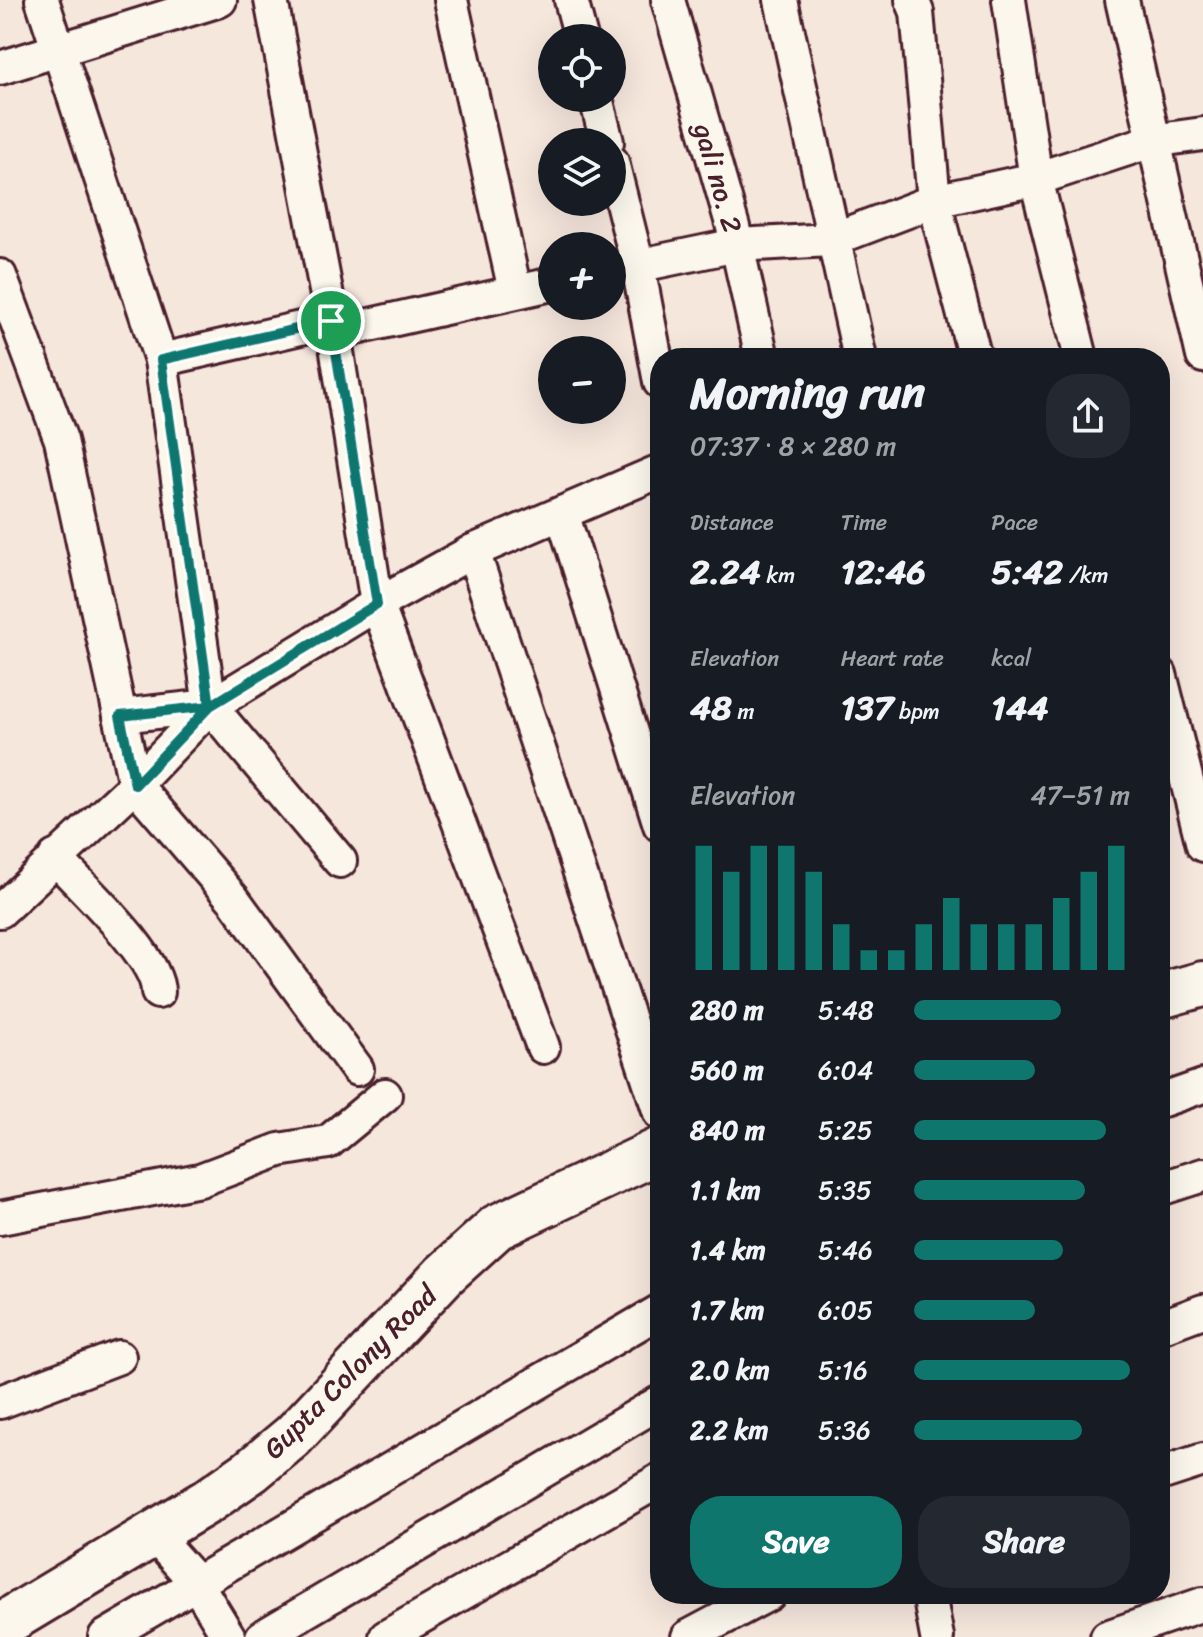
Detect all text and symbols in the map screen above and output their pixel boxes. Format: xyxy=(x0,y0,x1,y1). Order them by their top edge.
map controls xyxy=(538,24,626,424)
button: locate xyxy=(538,24,626,112)
street label: gali no. 2 xyxy=(678,115,757,239)
button: layers xyxy=(538,128,626,216)
button: + xyxy=(538,232,626,320)
pin xyxy=(297,287,365,355)
icon: arrive xyxy=(309,299,353,343)
button: − xyxy=(538,336,626,424)
text: Morning run xyxy=(690,354,925,432)
button: share xyxy=(1046,374,1130,458)
text: 07:37 · 8 × 280 m xyxy=(690,423,896,469)
text: Distance xyxy=(690,503,774,542)
text: Time xyxy=(841,503,887,542)
text: Pace xyxy=(991,503,1038,542)
text: 2.24 xyxy=(690,542,761,602)
text: 12:46 xyxy=(841,542,926,602)
text: 5:42 xyxy=(991,542,1063,602)
text: km xyxy=(761,556,795,595)
text: /km xyxy=(1063,556,1108,595)
text: Elevation xyxy=(690,639,779,678)
text: Heart rate xyxy=(841,639,944,678)
text: kcal xyxy=(991,639,1031,678)
text: 48 xyxy=(690,678,732,738)
text: 137 xyxy=(841,678,893,738)
text: 144 xyxy=(991,678,1048,738)
text: m xyxy=(732,692,754,731)
text: bpm xyxy=(893,692,940,731)
text: Elevation xyxy=(690,772,795,818)
text: 47–51 m xyxy=(1030,772,1130,818)
text: 280 m xyxy=(690,987,764,1033)
text: 5:48 xyxy=(818,987,874,1033)
text: 560 m xyxy=(690,1047,764,1093)
text: 6:04 xyxy=(818,1047,873,1093)
text: 840 m xyxy=(690,1107,765,1153)
text: 5:25 xyxy=(818,1107,873,1153)
text: 1.1 km xyxy=(690,1167,761,1213)
text: 5:35 xyxy=(818,1167,872,1213)
text: 1.4 km xyxy=(690,1227,766,1273)
text: 5:46 xyxy=(818,1227,873,1273)
street label: Gupta Colony Road xyxy=(251,1271,451,1471)
text: 1.7 km xyxy=(690,1287,764,1333)
text: 6:05 xyxy=(818,1287,873,1333)
text: 2.0 km xyxy=(690,1347,770,1393)
text: 5:16 xyxy=(818,1347,868,1393)
text: 2.2 km xyxy=(690,1407,768,1453)
text: 5:36 xyxy=(818,1407,871,1453)
button: Save xyxy=(690,1496,902,1588)
button: Share xyxy=(918,1496,1130,1588)

